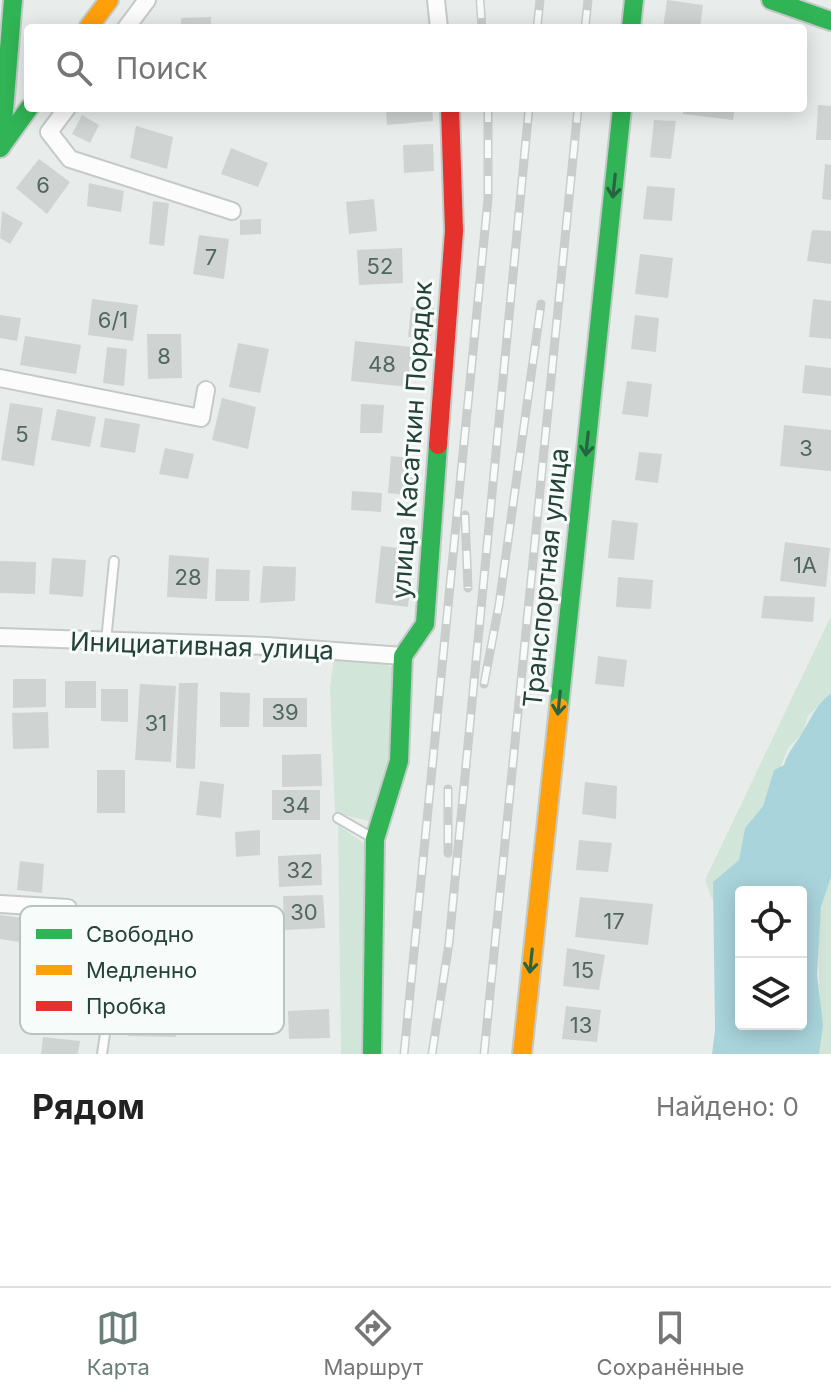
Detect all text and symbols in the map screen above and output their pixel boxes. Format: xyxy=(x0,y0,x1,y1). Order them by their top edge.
search box xyxy=(24,24,807,112)
icon: search xyxy=(52,46,96,90)
text: Поиск xyxy=(116,50,207,86)
house number: 6 xyxy=(36,172,50,198)
one-way arrow xyxy=(607,172,622,198)
house number: 7 xyxy=(205,244,217,270)
house number: 52 xyxy=(367,253,393,279)
street label: улица Касаткин Порядок xyxy=(385,280,438,600)
house number: 6/1 xyxy=(98,307,128,333)
house number: 8 xyxy=(157,343,171,369)
house number: 48 xyxy=(368,351,396,377)
house number: 5 xyxy=(15,421,29,447)
one-way arrow xyxy=(579,430,594,457)
house number: 3 xyxy=(799,435,813,461)
street label: Транспортная улица xyxy=(516,446,575,709)
house number: 1А xyxy=(793,552,817,578)
house number: 28 xyxy=(174,564,202,590)
street label: Инициативная улица xyxy=(70,625,334,666)
one-way arrow xyxy=(551,689,566,716)
house number: 39 xyxy=(271,699,299,725)
house number: 31 xyxy=(145,710,167,736)
house number: 34 xyxy=(282,792,310,818)
house number: 32 xyxy=(286,857,314,883)
map controls xyxy=(735,886,807,1030)
button: locate xyxy=(735,886,807,958)
house number: 30 xyxy=(290,899,318,925)
legend xyxy=(20,906,284,1034)
house number: 17 xyxy=(603,908,625,934)
text: Свободно xyxy=(86,921,194,947)
one-way arrow xyxy=(524,947,539,974)
text: Медленно xyxy=(86,957,197,983)
house number: 15 xyxy=(572,957,594,983)
button: layers xyxy=(735,958,807,1030)
text: Пробка xyxy=(86,993,166,1019)
house number: 13 xyxy=(570,1012,592,1038)
text: Рядом xyxy=(32,1086,145,1127)
text: Найдено: 0 xyxy=(656,1091,799,1122)
tab: Карта xyxy=(87,1306,150,1380)
tab: Маршрут xyxy=(323,1306,423,1380)
tab: Сохранённые xyxy=(597,1306,744,1380)

